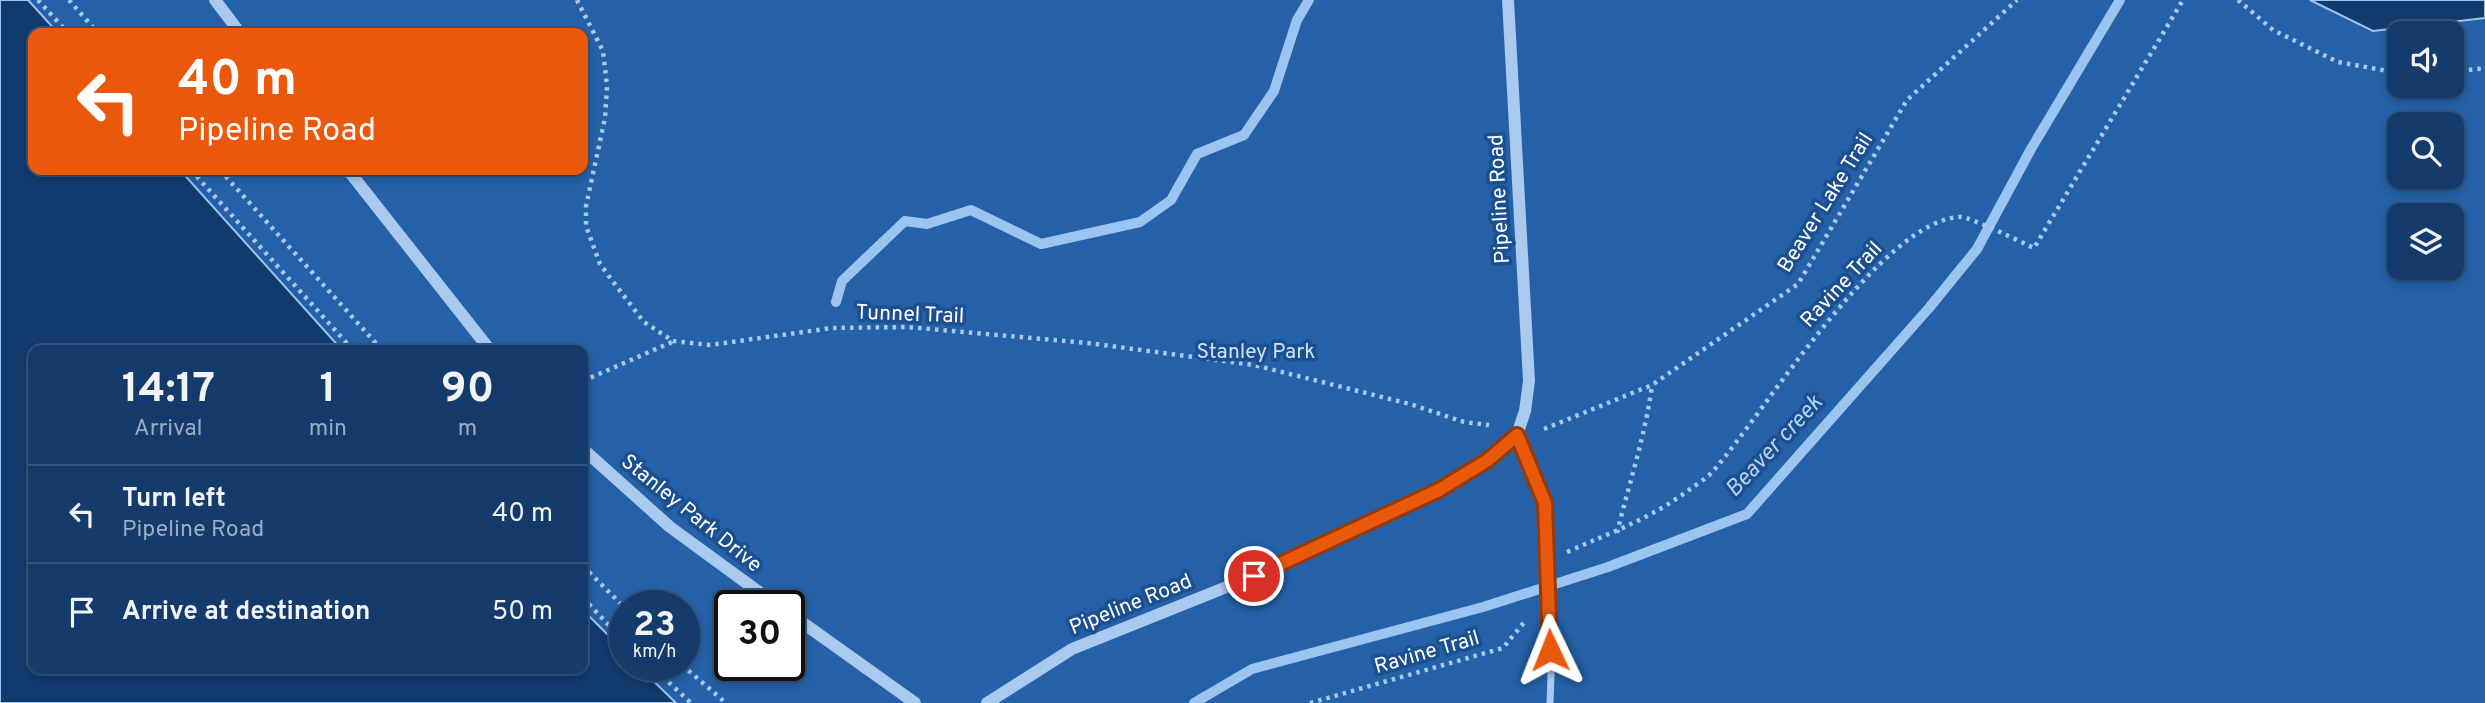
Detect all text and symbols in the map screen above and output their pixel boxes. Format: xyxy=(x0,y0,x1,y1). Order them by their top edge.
map controls xyxy=(2387,21,2464,280)
button: sound xyxy=(2387,21,2464,98)
text: 40 m xyxy=(178,51,297,113)
icon: left xyxy=(63,56,154,147)
text: Pipeline Road xyxy=(178,112,376,152)
button: search xyxy=(2387,112,2464,189)
street label: Beaver Lake Trail xyxy=(1772,128,1880,278)
street label: Pipeline Road xyxy=(1483,133,1517,265)
button: layers xyxy=(2387,203,2464,280)
street label: Ravine Trail xyxy=(1795,236,1889,334)
street label: Tunnel Trail xyxy=(855,300,965,330)
park label: Stanley Park xyxy=(1196,339,1316,366)
text: 14:17 xyxy=(122,364,215,417)
text: 1 xyxy=(319,364,336,417)
text: 90 xyxy=(441,364,494,417)
water label: Beaver creek xyxy=(1720,389,1830,504)
text: Arrival xyxy=(134,415,203,444)
text: min xyxy=(309,415,347,444)
text: m xyxy=(458,415,477,444)
street label: Stanley Park Drive xyxy=(615,449,767,579)
text: Turn left xyxy=(122,483,226,516)
icon: left xyxy=(63,495,101,533)
text: 40 m xyxy=(492,498,553,531)
text: Pipeline Road xyxy=(122,516,264,545)
pin xyxy=(1224,546,1284,606)
icon: arrive xyxy=(1235,557,1273,595)
street label: Pipeline Road xyxy=(1066,568,1196,642)
speed limit sign: 30 xyxy=(714,590,805,681)
icon: arrive xyxy=(63,593,101,631)
text: Arrive at destination xyxy=(122,596,370,629)
text: 50 m xyxy=(492,596,553,629)
text: 23 xyxy=(633,604,676,648)
position arrow xyxy=(1513,613,1587,687)
street label: Ravine Trail xyxy=(1371,625,1483,681)
text: km/h xyxy=(633,641,676,664)

